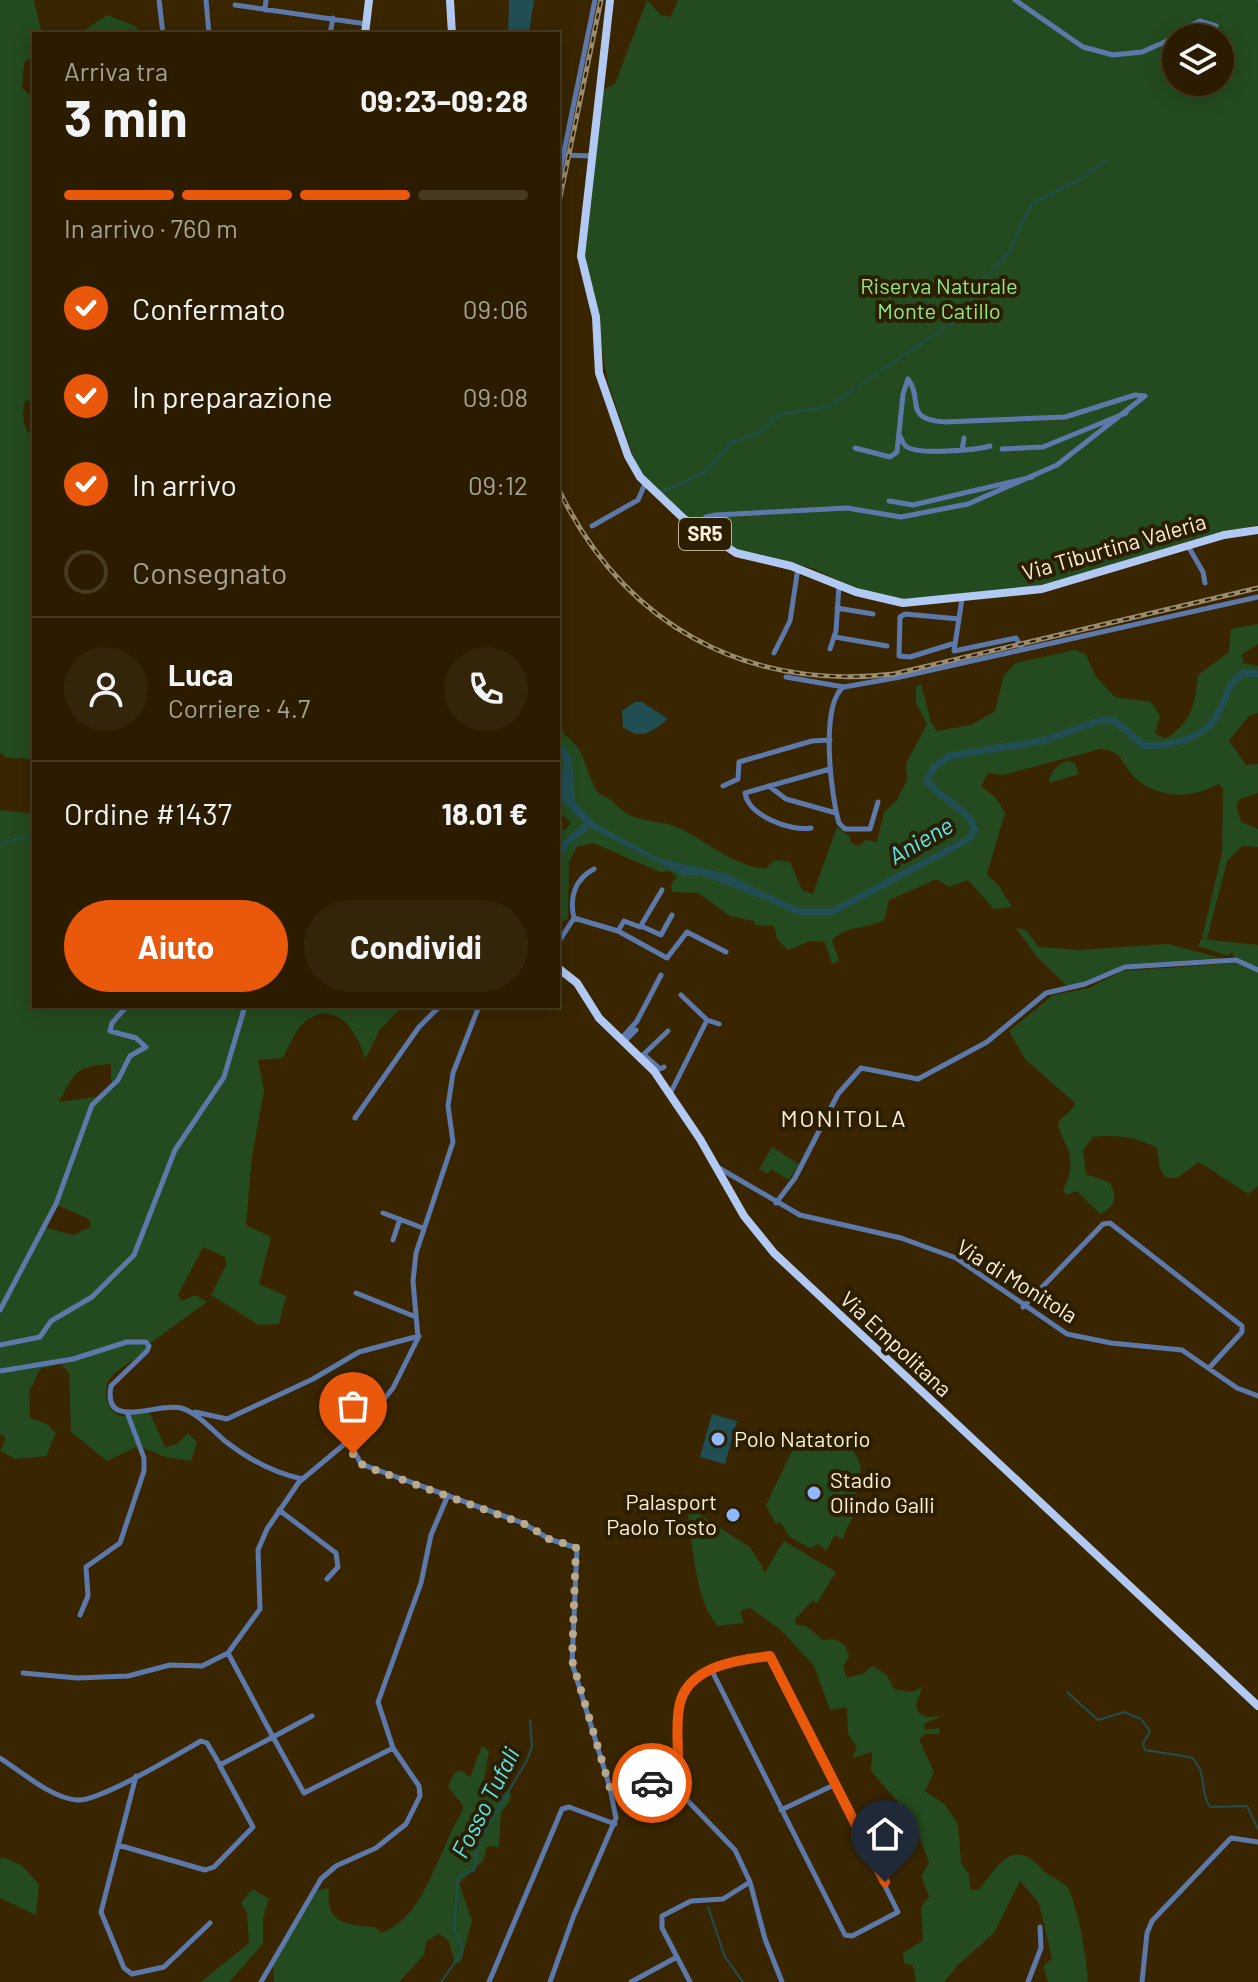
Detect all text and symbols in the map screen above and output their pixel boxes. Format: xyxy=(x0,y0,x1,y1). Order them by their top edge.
map controls xyxy=(1162,24,1234,96)
button: layers xyxy=(1162,24,1234,96)
text: Arriva tra xyxy=(64,55,168,86)
text: 09:23–09:28 xyxy=(360,82,528,118)
text: 3 min xyxy=(64,85,188,147)
text: In arrivo · 760 m xyxy=(64,212,238,243)
park label: Riserva Naturale Monte Catillo xyxy=(860,272,1018,323)
icon: check xyxy=(64,286,108,330)
text: Confermato xyxy=(132,290,286,326)
text: 09:06 xyxy=(463,293,528,324)
icon: check xyxy=(64,374,108,418)
text: In preparazione xyxy=(132,378,333,414)
text: 09:08 xyxy=(463,381,528,412)
icon: check xyxy=(64,462,108,506)
text: In arrivo xyxy=(132,466,237,502)
text: 09:12 xyxy=(468,469,528,500)
street label: Via Tiburtina Valeria xyxy=(1019,507,1209,585)
road number: SR5 xyxy=(679,518,731,550)
text: Consegnato xyxy=(132,554,287,590)
button: person xyxy=(64,647,148,731)
button: phone xyxy=(444,647,528,731)
text: Luca xyxy=(168,656,233,692)
text: Corriere · 4.7 xyxy=(168,692,310,723)
text: Ordine #1437 xyxy=(64,795,232,831)
text: 18.01 € xyxy=(441,795,528,831)
water label: Aniene xyxy=(883,810,958,870)
button: Aiuto xyxy=(64,900,288,992)
button: Condividi xyxy=(304,900,528,992)
district label: MONITOLA xyxy=(780,1103,908,1132)
street label: Via di Monitola xyxy=(952,1233,1083,1328)
street label: Via Empolitana xyxy=(836,1285,958,1401)
pin xyxy=(319,1372,387,1454)
icon: bag xyxy=(331,1384,375,1428)
place label: Polo Natatorio xyxy=(734,1425,871,1451)
marker: Polo Natatorio xyxy=(709,1430,727,1448)
place label: Stadio Olindo Galli xyxy=(830,1466,935,1517)
marker: Stadio Olindo Galli xyxy=(805,1484,823,1502)
place label: Palasport Paolo Tosto xyxy=(606,1488,717,1539)
marker: Palasport Paolo Tosto xyxy=(724,1506,742,1524)
water label: Fosso Tufali xyxy=(444,1742,525,1863)
courier xyxy=(612,1743,692,1823)
icon: car xyxy=(630,1761,674,1805)
pin xyxy=(851,1800,919,1882)
icon: home xyxy=(863,1812,907,1856)

